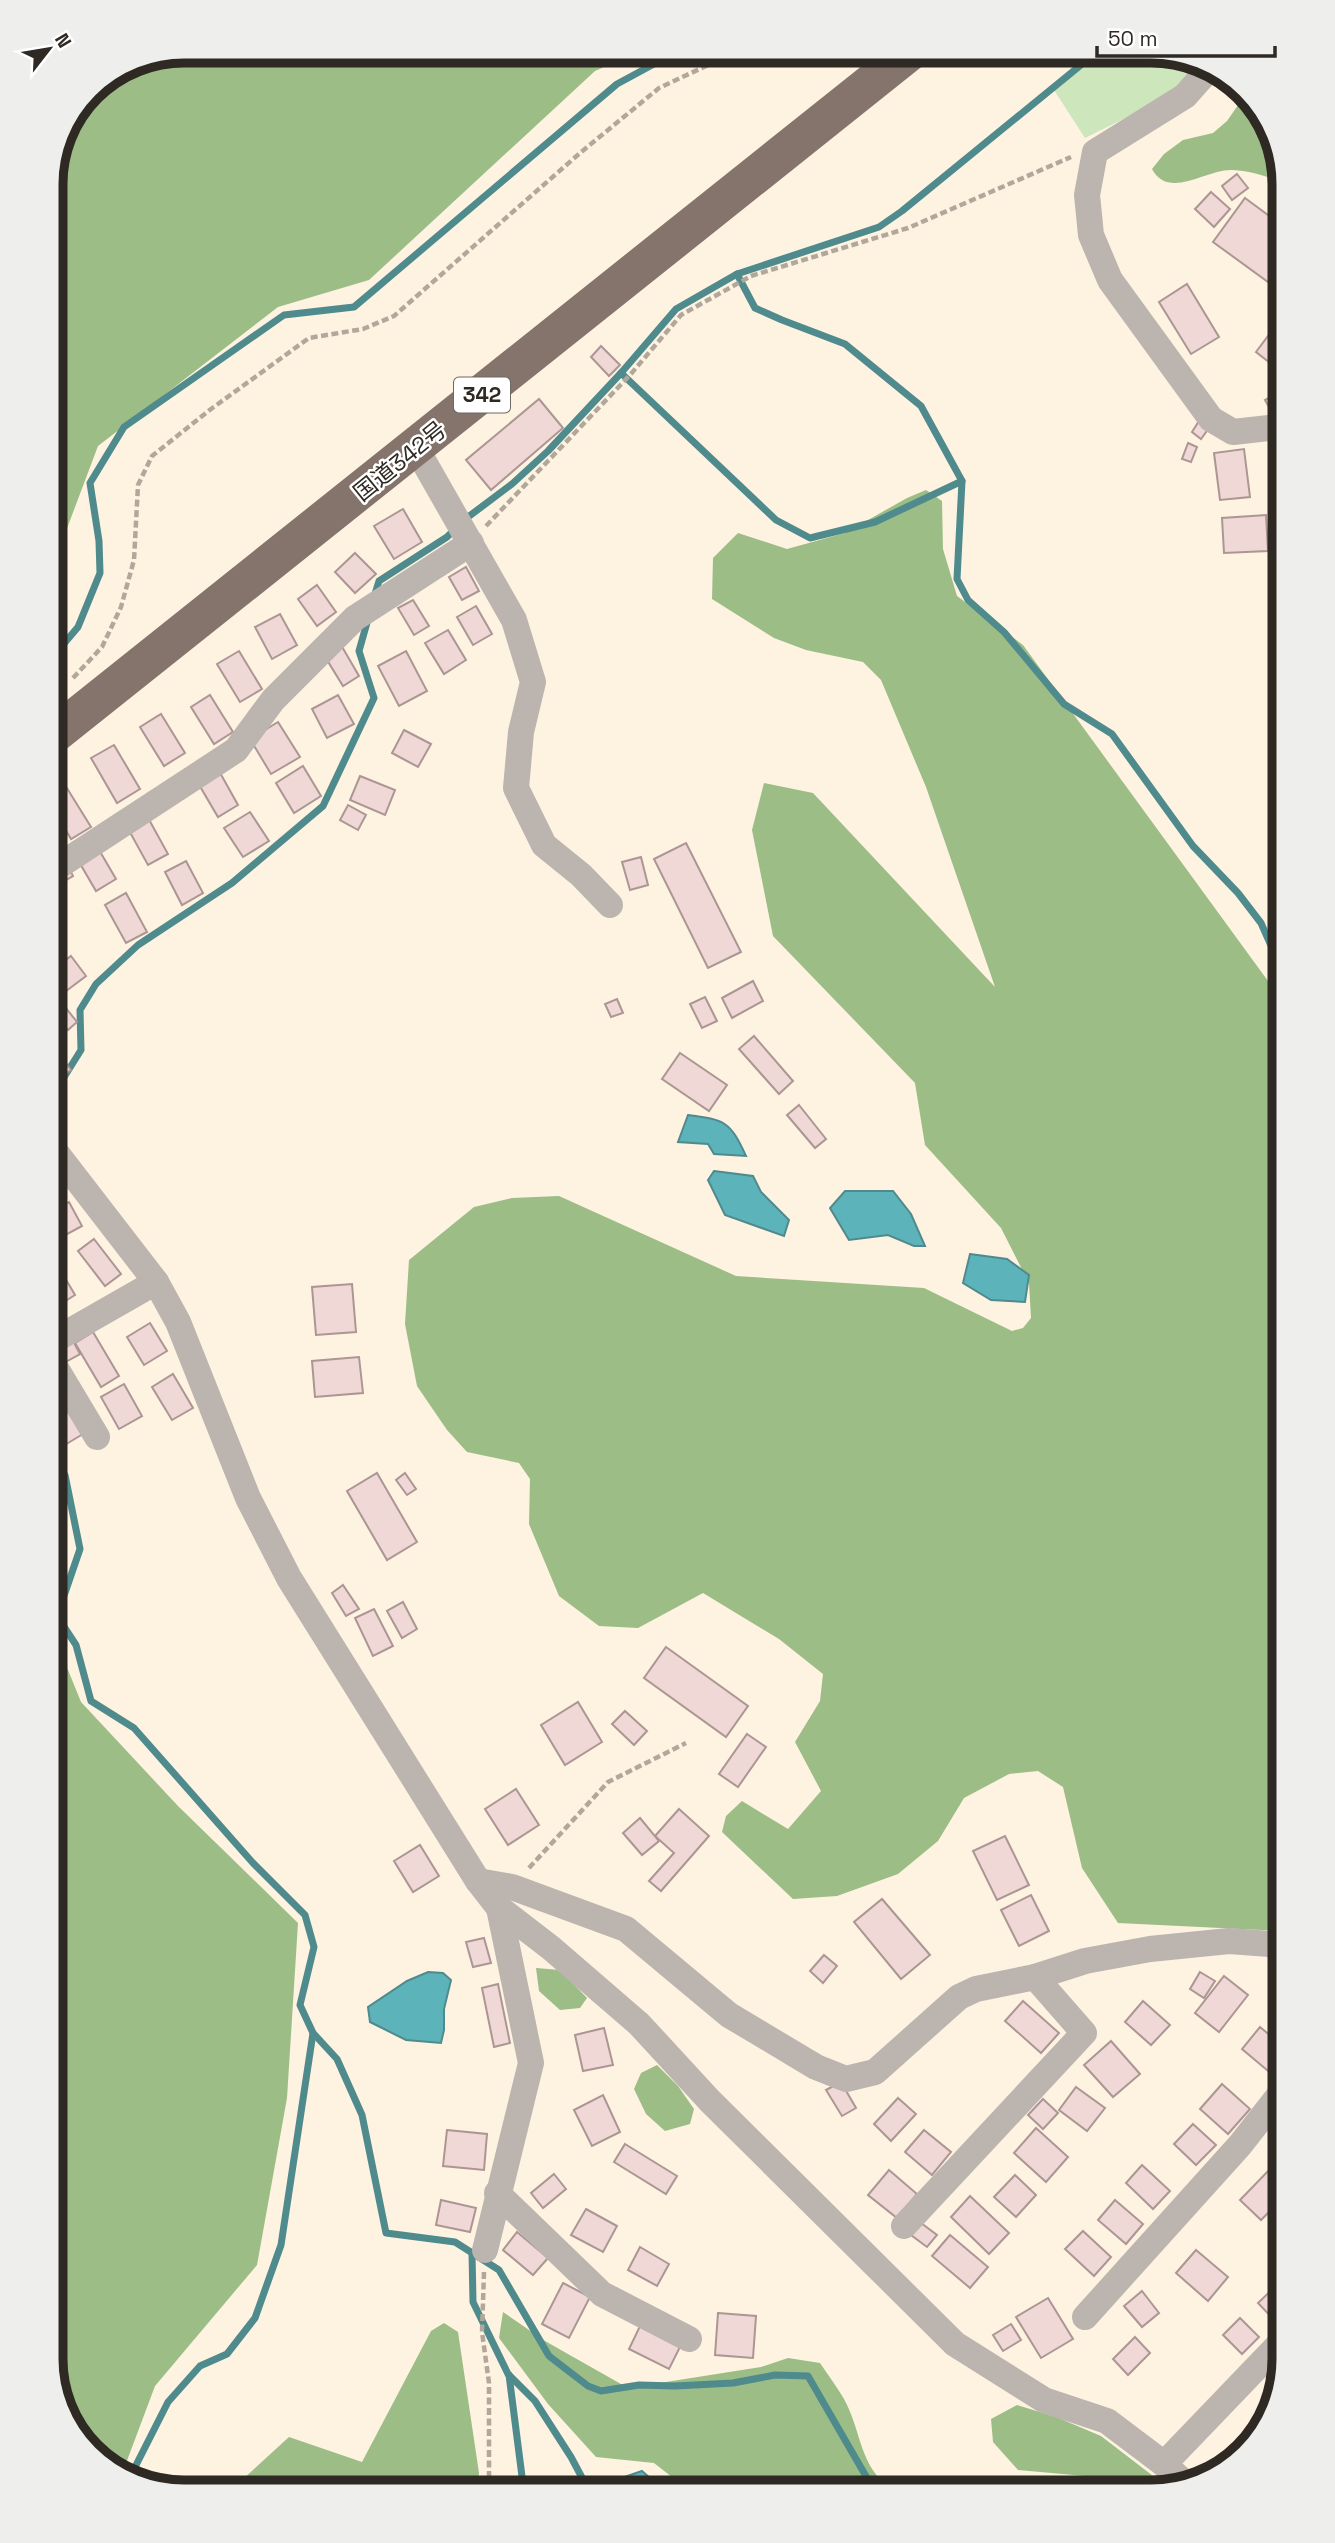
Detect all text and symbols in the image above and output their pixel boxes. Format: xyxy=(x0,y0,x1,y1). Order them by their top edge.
north arrow xyxy=(14,14,84,84)
scale bar xyxy=(1097,14,1276,58)
text: 50 m xyxy=(1108,25,1158,52)
text: N xyxy=(49,29,77,52)
road number: 342 xyxy=(454,378,510,412)
street label: 国道342号 xyxy=(347,414,453,508)

